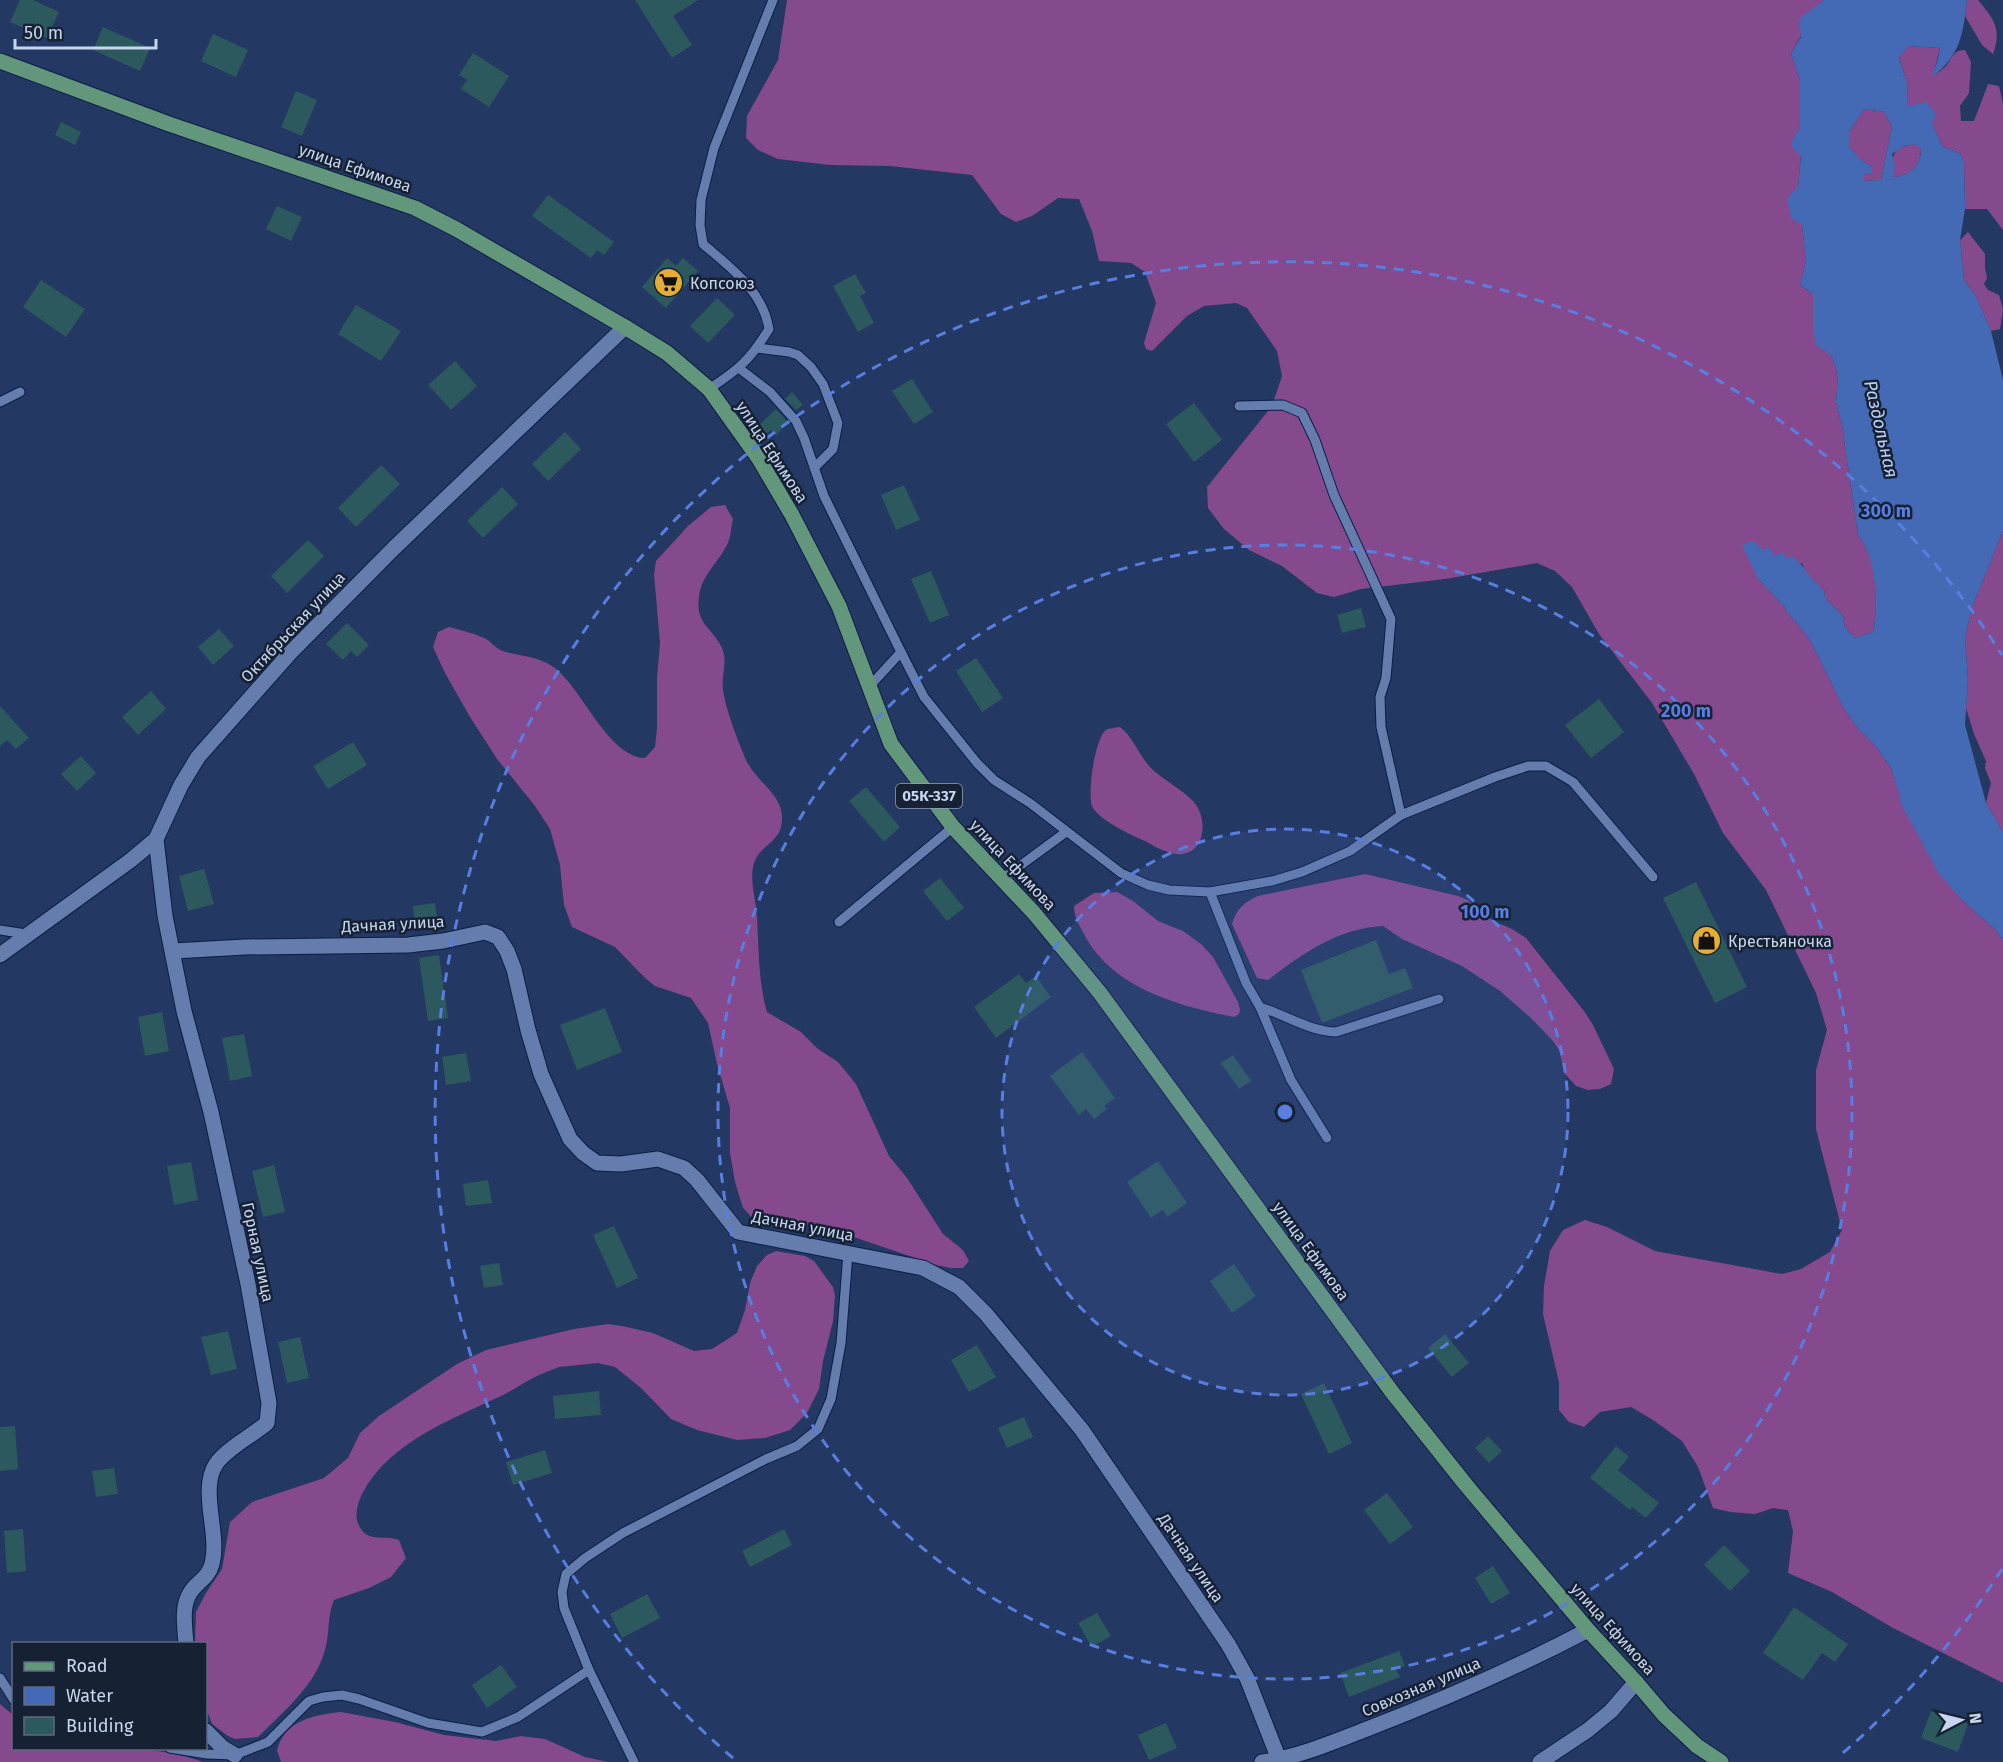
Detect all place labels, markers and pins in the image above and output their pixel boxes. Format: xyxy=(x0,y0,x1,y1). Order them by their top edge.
supermarket icon: Копсоюз xyxy=(653,267,685,299)
place label: Копсоюз xyxy=(690,274,755,293)
shop icon: Крестьяночка xyxy=(1691,925,1723,957)
place label: Крестьяночка xyxy=(1728,932,1832,951)
centre of rings xyxy=(1275,1102,1295,1122)

